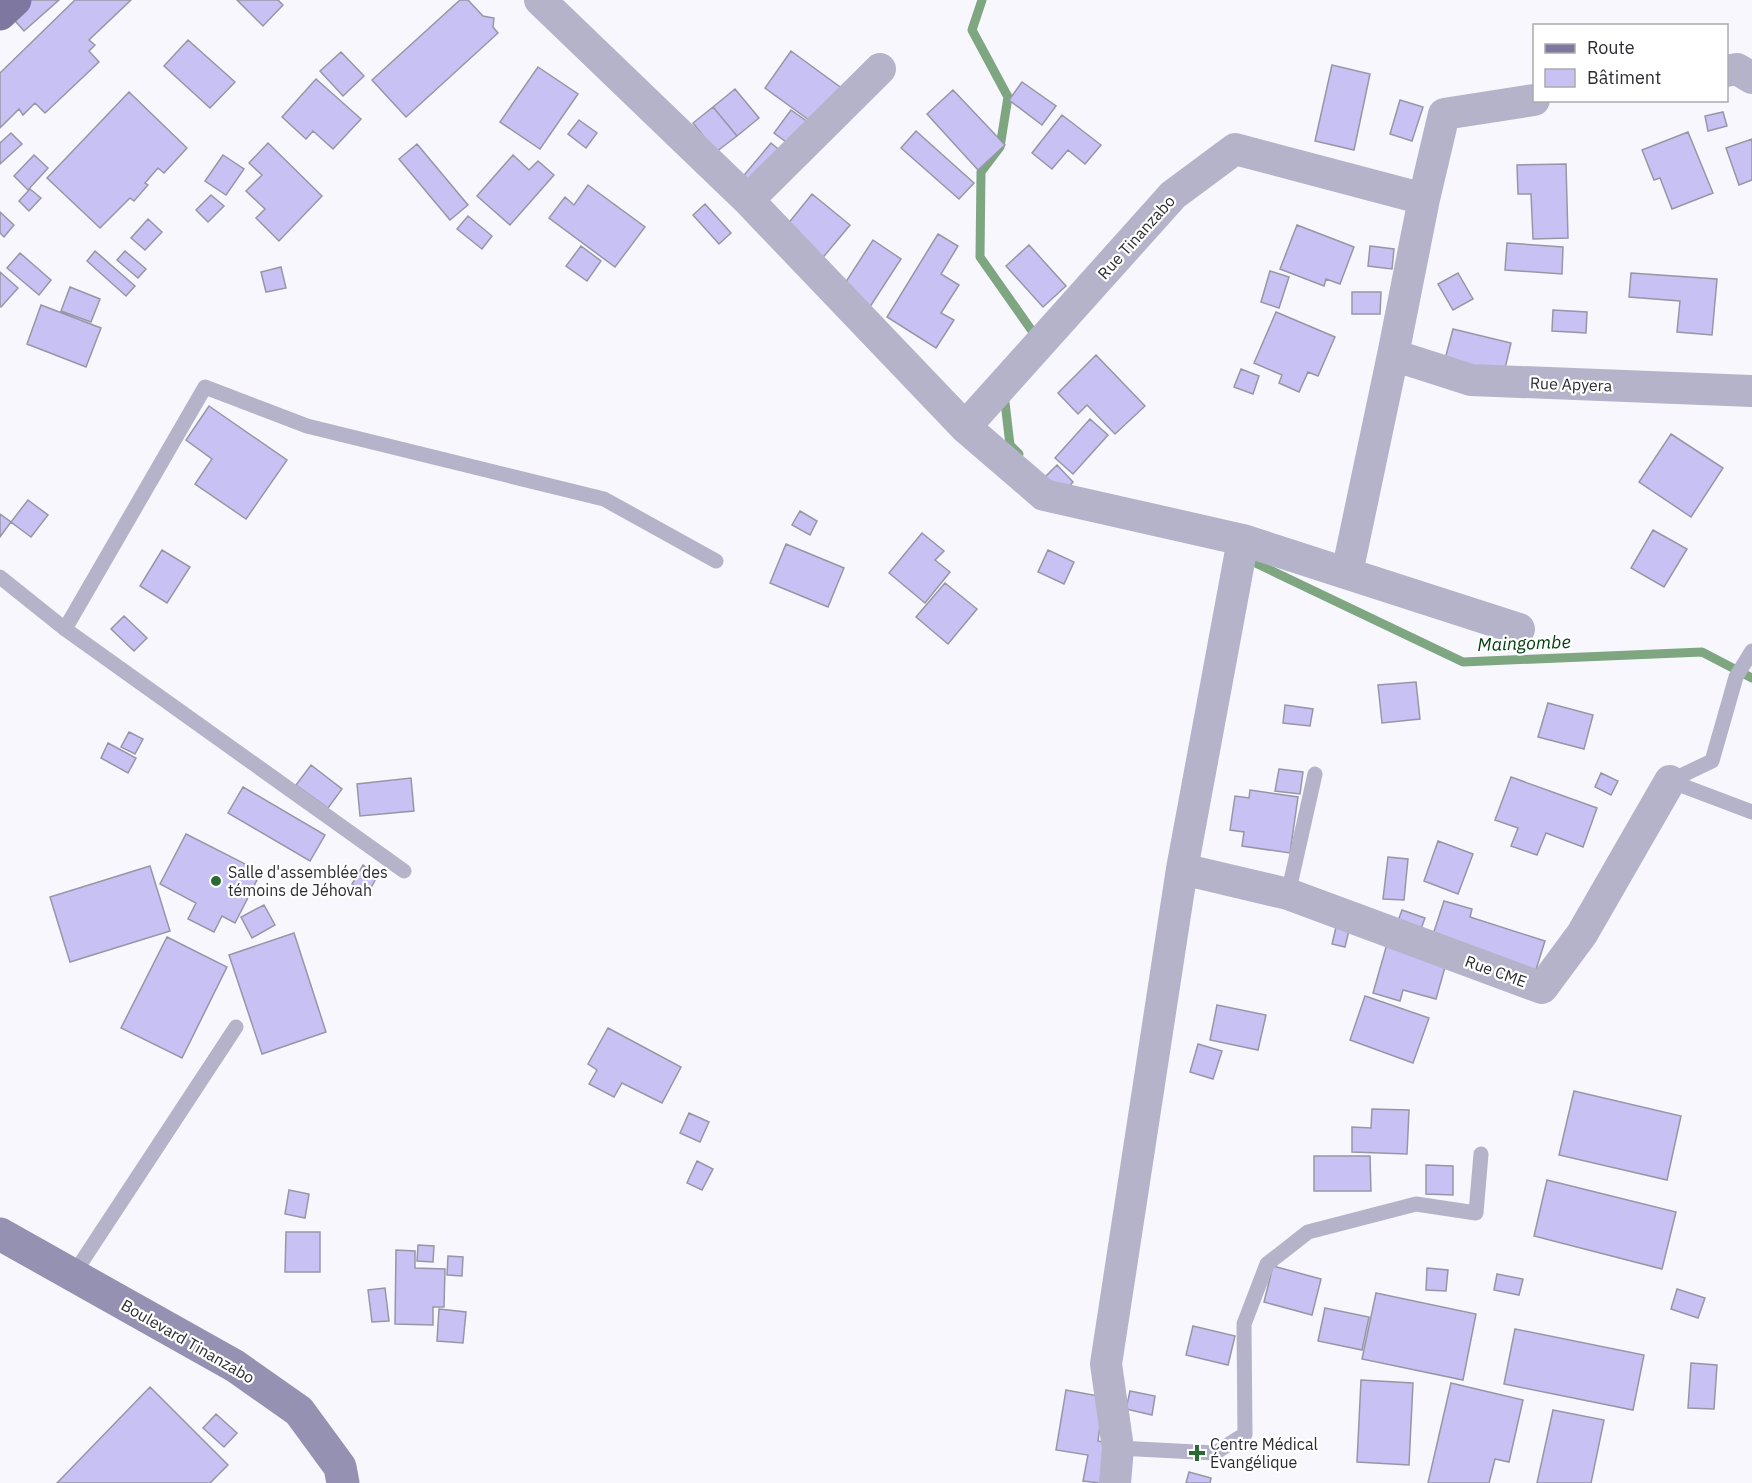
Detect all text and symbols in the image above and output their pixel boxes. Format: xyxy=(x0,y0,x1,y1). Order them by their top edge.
legend xyxy=(1533,24,1728,102)
text: Route xyxy=(1587,36,1635,59)
text: Bâtiment xyxy=(1587,66,1661,89)
street label: Rue Tinanzabo xyxy=(1093,191,1179,283)
street label: Rue Apyera xyxy=(1529,373,1613,395)
water label: Maingombe xyxy=(1477,630,1571,656)
place label: Salle d'assemblée des témoins de Jéhovah xyxy=(228,862,388,900)
marker: Salle d'assemblée des témoins de Jéhovah xyxy=(209,874,223,888)
street label: Rue CME xyxy=(1462,951,1530,991)
street label: Boulevard Tinanzabo xyxy=(118,1295,258,1387)
place label: Centre Médical Évangélique xyxy=(1210,1434,1318,1472)
marker: Centre Médical Évangélique xyxy=(1188,1444,1206,1462)

